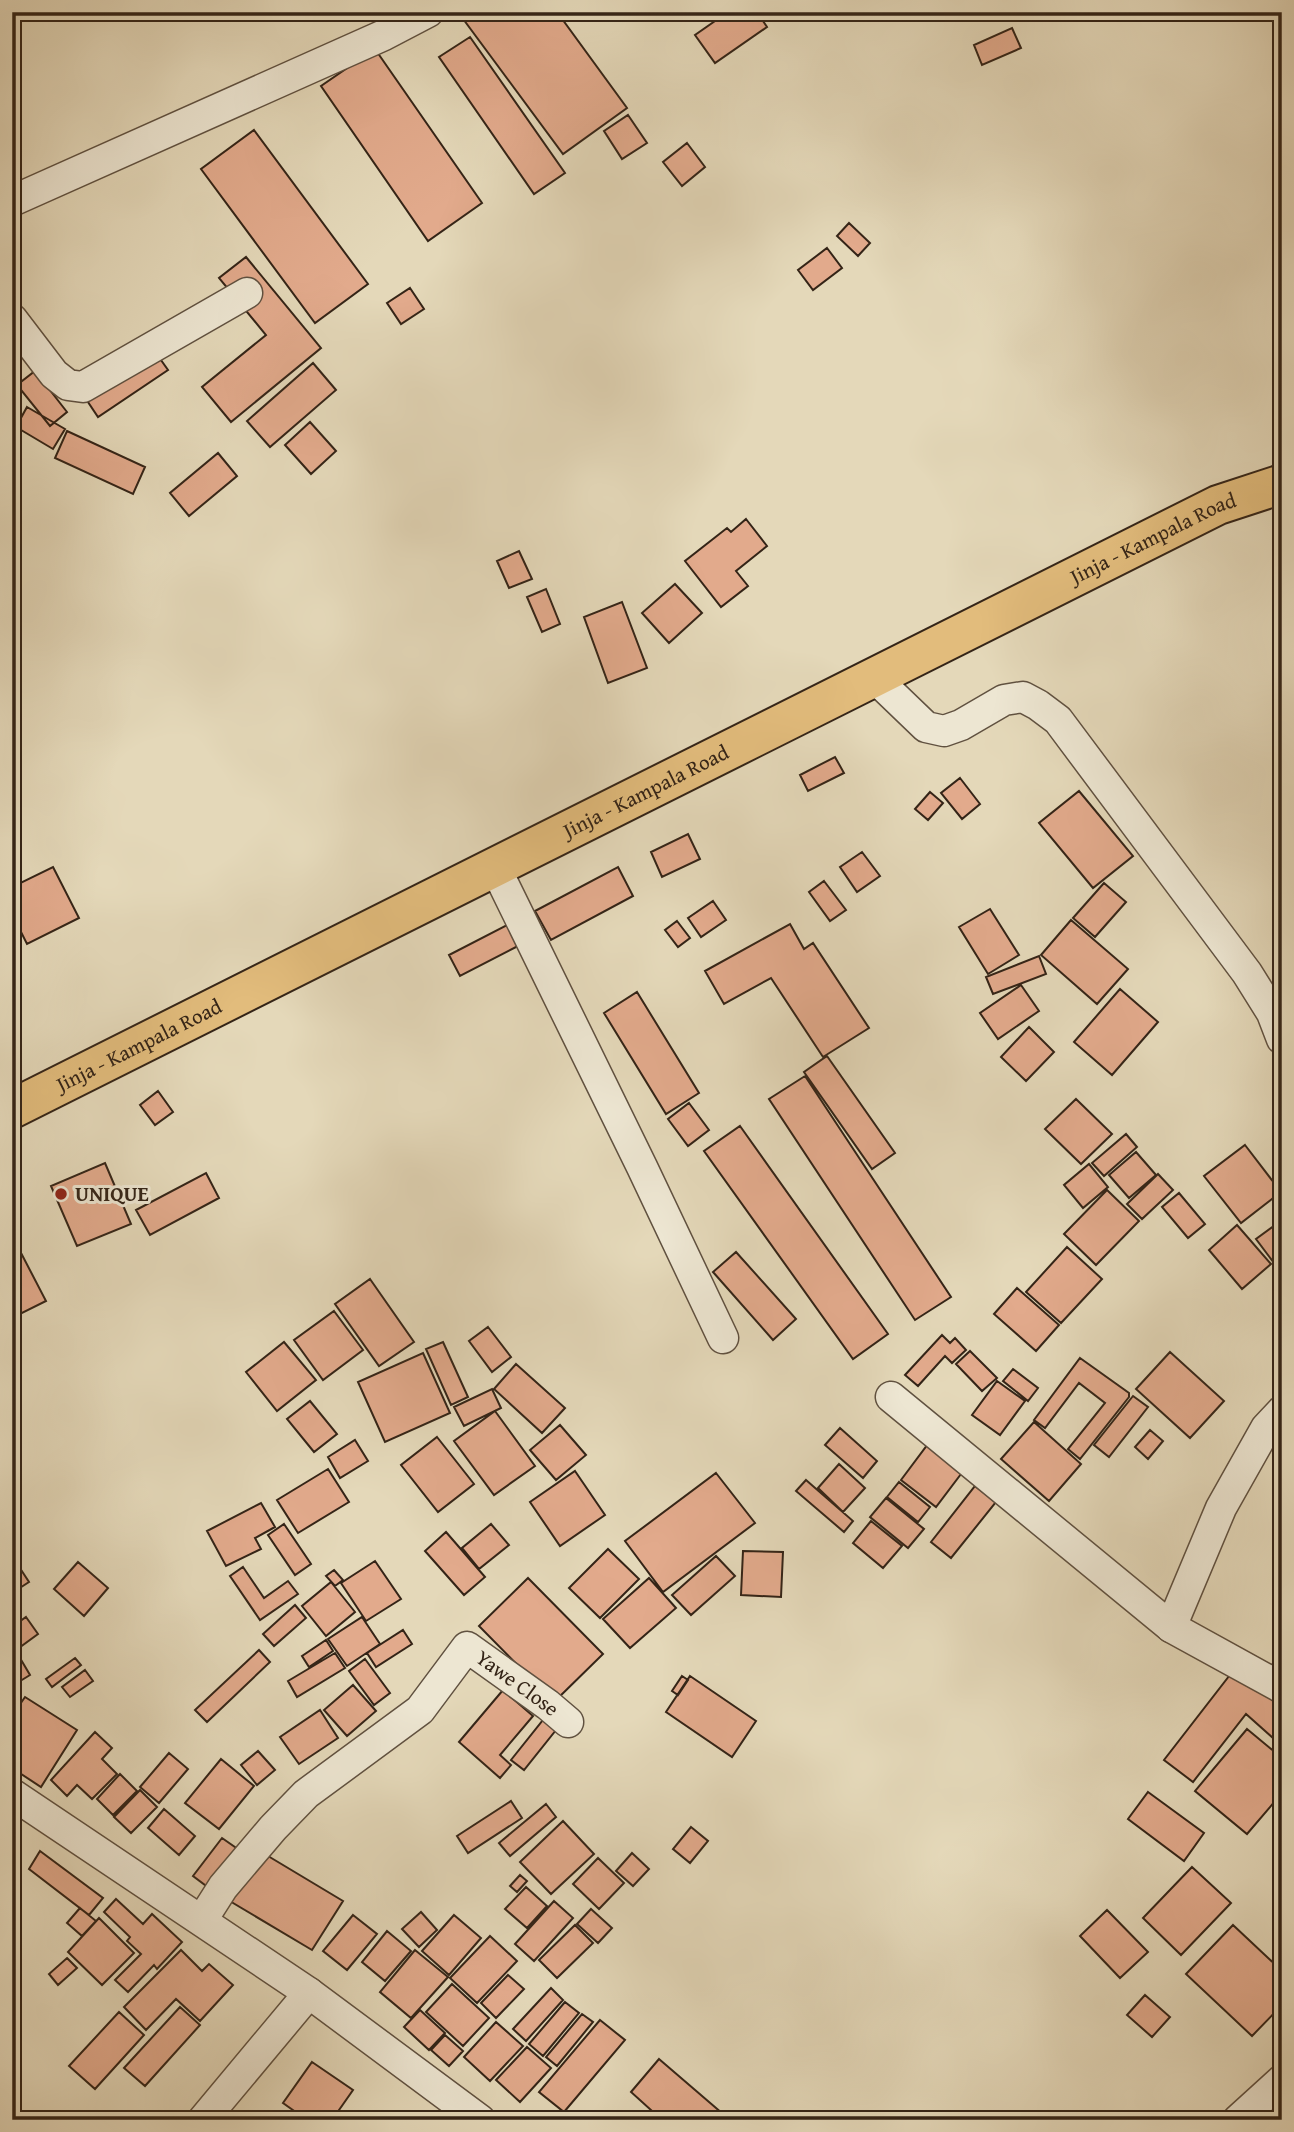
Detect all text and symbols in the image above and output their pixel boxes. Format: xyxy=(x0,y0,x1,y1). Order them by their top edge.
street label: Jinja - Kampala Road xyxy=(1062,484,1241,593)
street label: Jinja - Kampala Road xyxy=(555,736,735,847)
street label: Jinja - Kampala Road xyxy=(48,990,228,1101)
place label: UNIQUE xyxy=(75,1178,149,1209)
marker: UNIQUE xyxy=(53,1186,69,1202)
street label: Yawe Close xyxy=(470,1642,566,1723)

